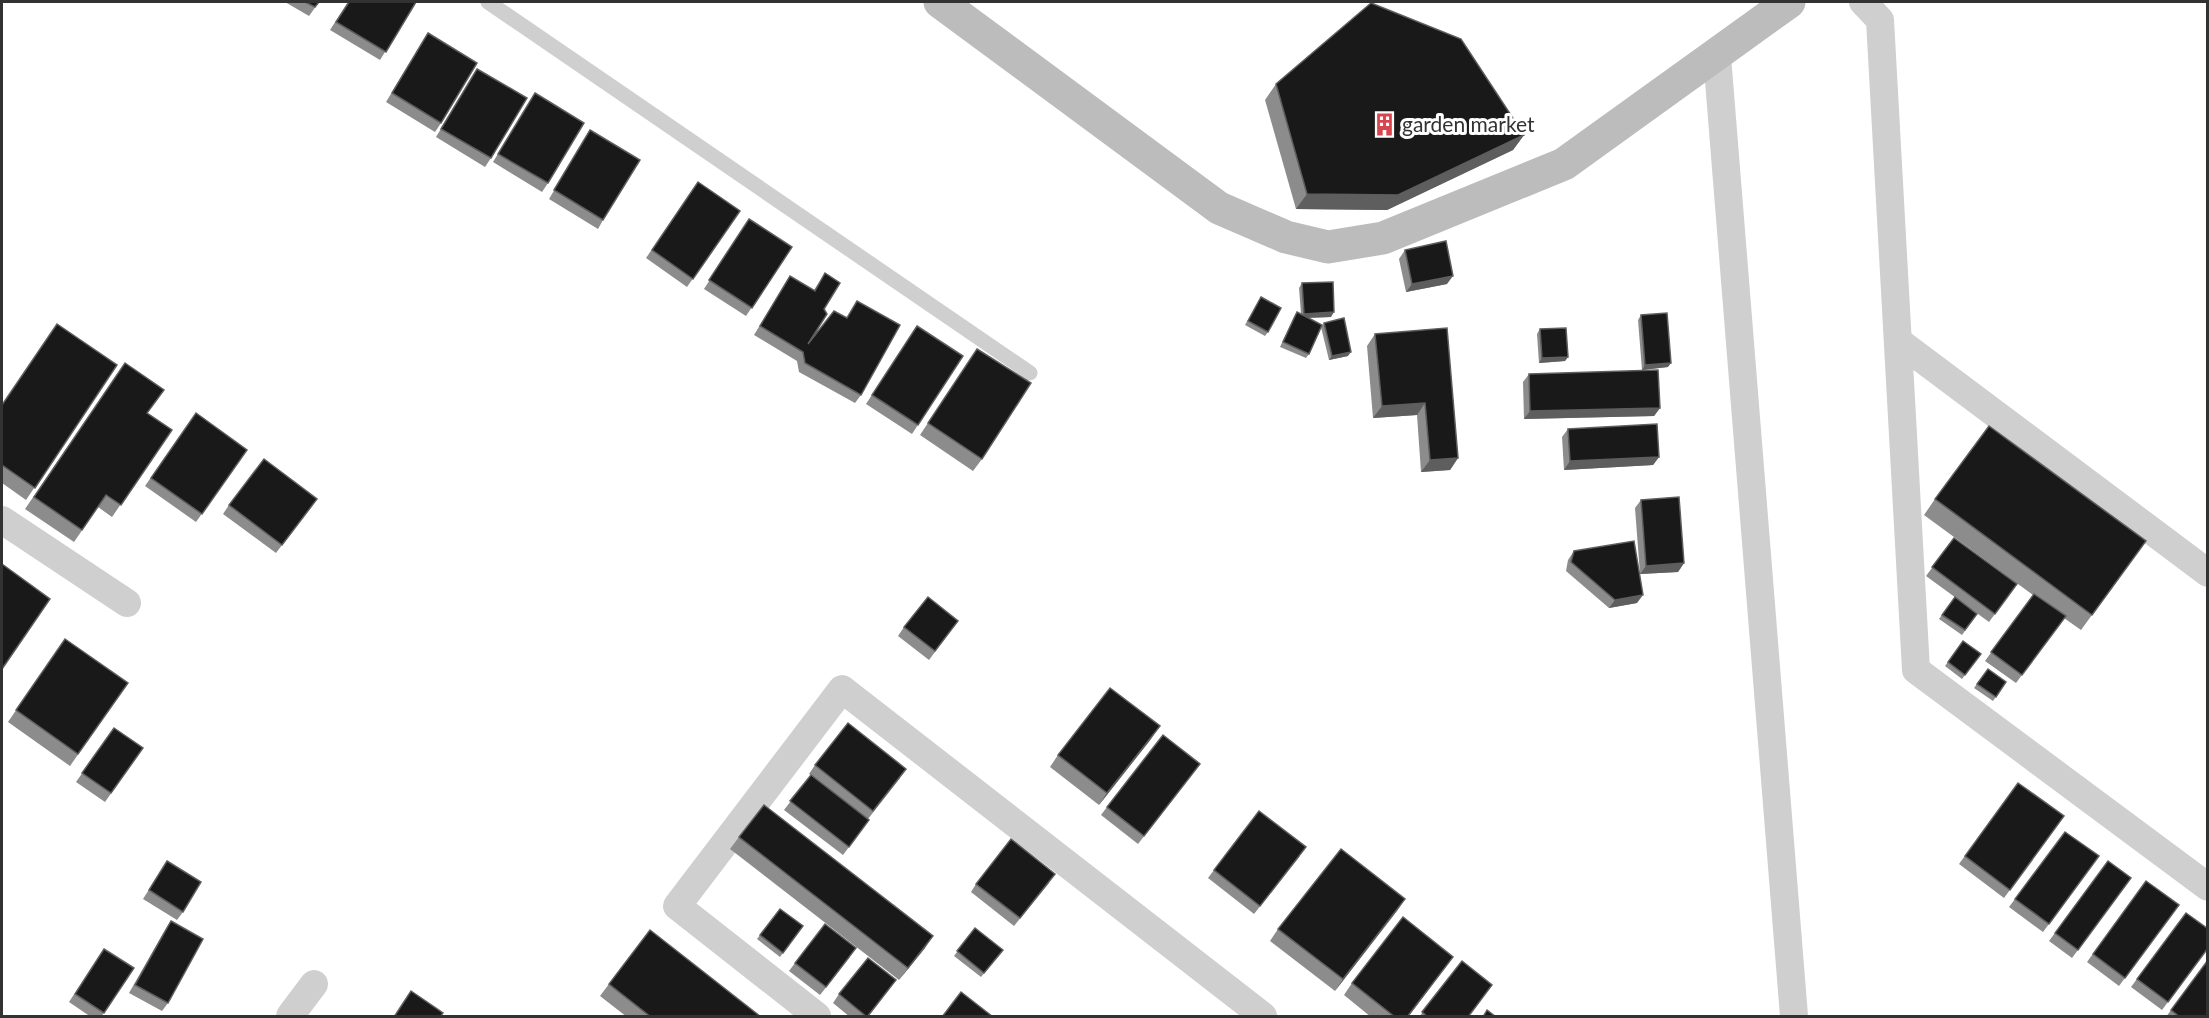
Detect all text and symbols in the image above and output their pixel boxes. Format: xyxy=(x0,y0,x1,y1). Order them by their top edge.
place label: garden market xyxy=(1402,111,1535,136)
building icon: garden market xyxy=(1371,112,1397,138)

